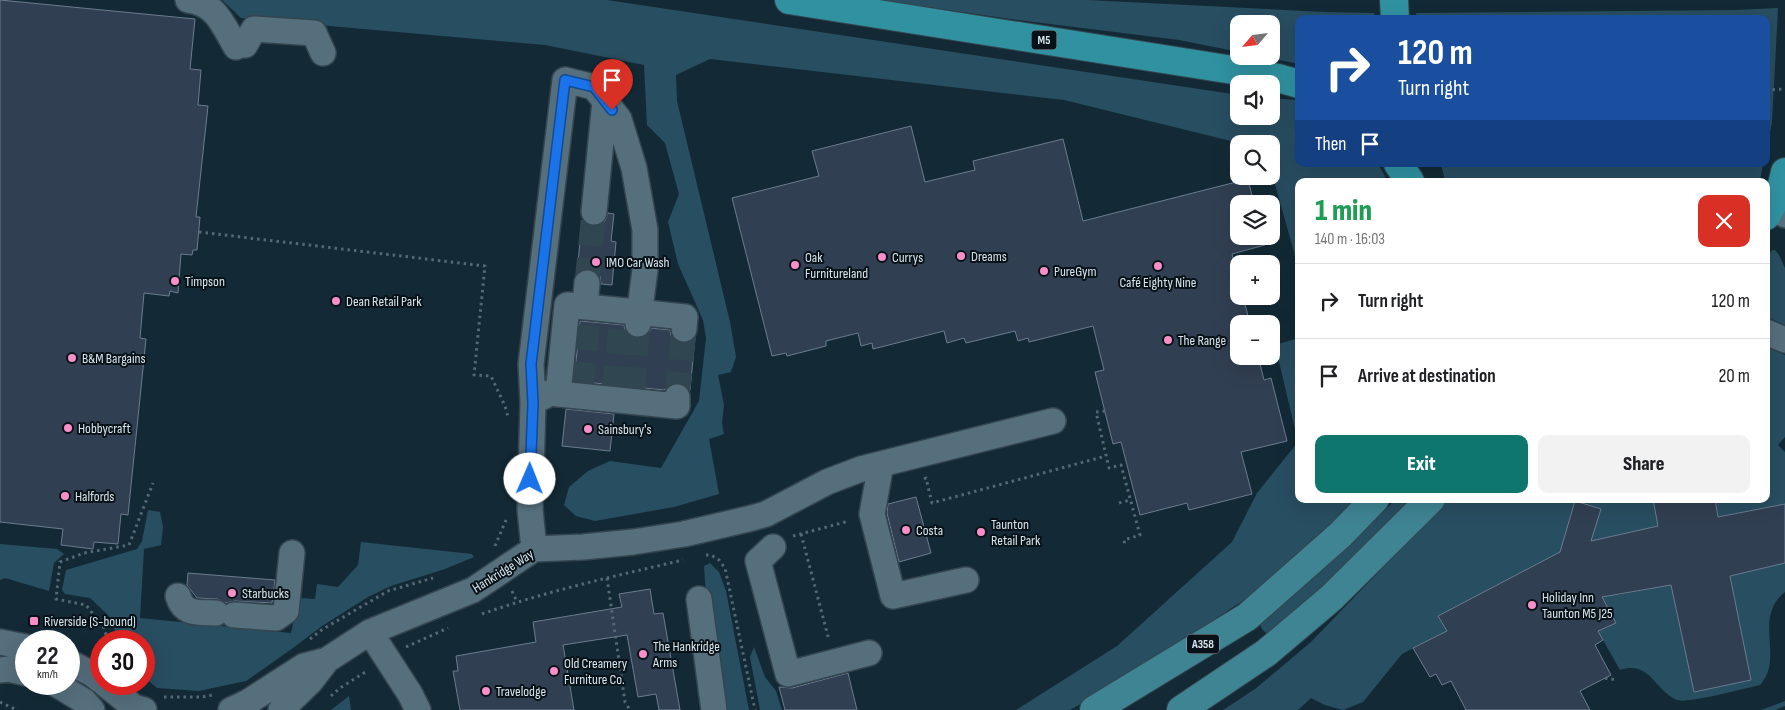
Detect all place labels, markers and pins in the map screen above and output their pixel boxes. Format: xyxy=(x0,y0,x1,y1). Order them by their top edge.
pin xyxy=(591,59,633,110)
place label: Dreams xyxy=(971,248,1007,265)
place label: Oak Furnitureland xyxy=(805,249,868,282)
place label: Currys xyxy=(892,249,923,266)
marker: Dreams xyxy=(955,250,967,262)
marker: Currys xyxy=(876,251,888,263)
place label: IMO Car Wash xyxy=(606,254,670,271)
marker: IMO Car Wash xyxy=(590,256,602,268)
marker: Oak Furnitureland xyxy=(789,259,801,271)
marker: Café Eighty Nine xyxy=(1152,260,1164,272)
place label: PureGym xyxy=(1054,263,1096,280)
marker: PureGym xyxy=(1038,265,1050,277)
place label: Timpson xyxy=(185,273,225,290)
place label: Café Eighty Nine xyxy=(1120,274,1196,291)
marker: Timpson xyxy=(169,275,181,287)
place label: Dean Retail Park xyxy=(346,293,422,310)
marker: Dean Retail Park xyxy=(330,295,342,307)
place label: The Range xyxy=(1178,332,1226,349)
marker: The Range xyxy=(1162,334,1174,346)
place label: B&M Bargains xyxy=(82,350,146,367)
marker: B&M Bargains xyxy=(66,352,78,364)
place label: Hobbycraft xyxy=(78,420,131,437)
place label: Sainsbury's xyxy=(598,421,651,438)
marker: Hobbycraft xyxy=(62,422,74,434)
marker: Sainsbury's xyxy=(582,423,594,435)
place label: Halfords xyxy=(75,488,114,505)
marker: Halfords xyxy=(59,490,71,502)
place label: Taunton Retail Park xyxy=(991,516,1041,549)
place label: Costa xyxy=(916,522,943,539)
marker: Costa xyxy=(900,524,912,536)
marker: Taunton Retail Park xyxy=(975,526,987,538)
place label: Starbucks xyxy=(242,585,289,602)
marker: Starbucks xyxy=(226,587,238,599)
place label: Holiday Inn Taunton M5 J25 xyxy=(1542,589,1613,622)
marker: Holiday Inn Taunton M5 J25 xyxy=(1526,599,1538,611)
place label: Riverside (S-bound) xyxy=(44,613,136,630)
marker: Riverside (S-bound) xyxy=(28,615,40,627)
place label: The Hankridge Arms xyxy=(652,638,720,671)
marker: The Hankridge Arms xyxy=(637,648,649,660)
place label: Old Creamery Furniture Co. xyxy=(564,655,628,688)
marker: Old Creamery Furniture Co. xyxy=(548,665,560,677)
place label: Travelodge xyxy=(496,683,546,700)
marker: Travelodge xyxy=(480,685,492,697)

